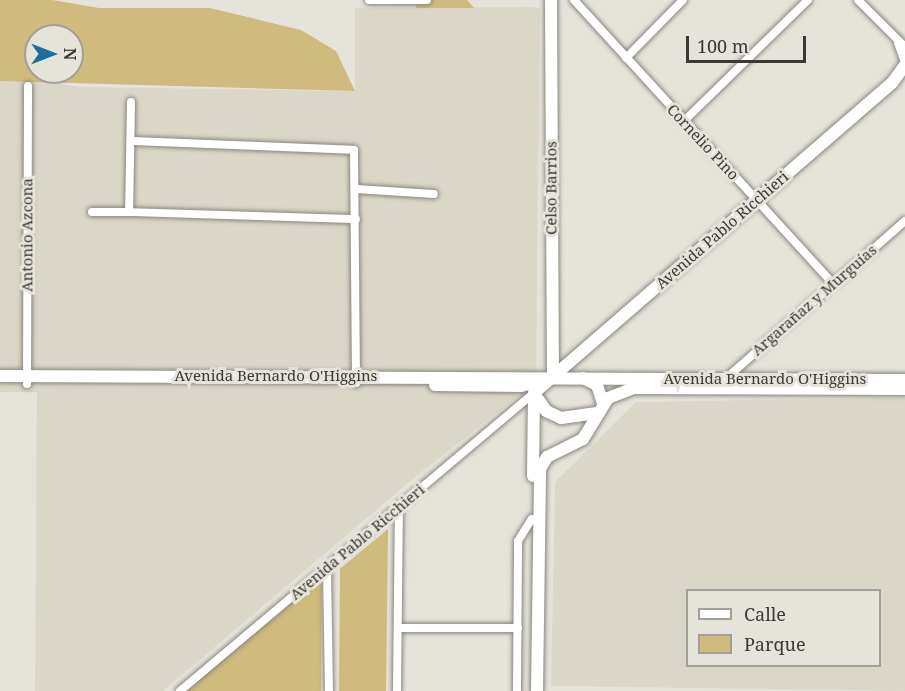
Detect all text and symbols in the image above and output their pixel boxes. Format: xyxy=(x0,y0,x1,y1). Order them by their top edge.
north arrow xyxy=(24,24,84,84)
scale bar xyxy=(689,24,809,62)
text: 100 m xyxy=(697,34,749,58)
text: N xyxy=(59,48,81,60)
street label: Cornelio Pino xyxy=(663,100,743,184)
street label: Celso Barrios xyxy=(542,141,560,235)
street label: Avenida Pablo Ricchieri xyxy=(652,167,792,293)
street label: Antonio Azcona xyxy=(18,178,36,292)
street label: Argarañaz y Murguías xyxy=(748,241,880,359)
street label: Avenida Bernardo O'Higgins xyxy=(175,367,377,385)
street label: Avenida Bernardo O'Higgins xyxy=(664,370,866,388)
street label: Avenida Pablo Ricchieri xyxy=(286,480,428,604)
legend xyxy=(686,589,881,667)
text: Calle xyxy=(744,602,786,626)
text: Parque xyxy=(744,632,806,656)

